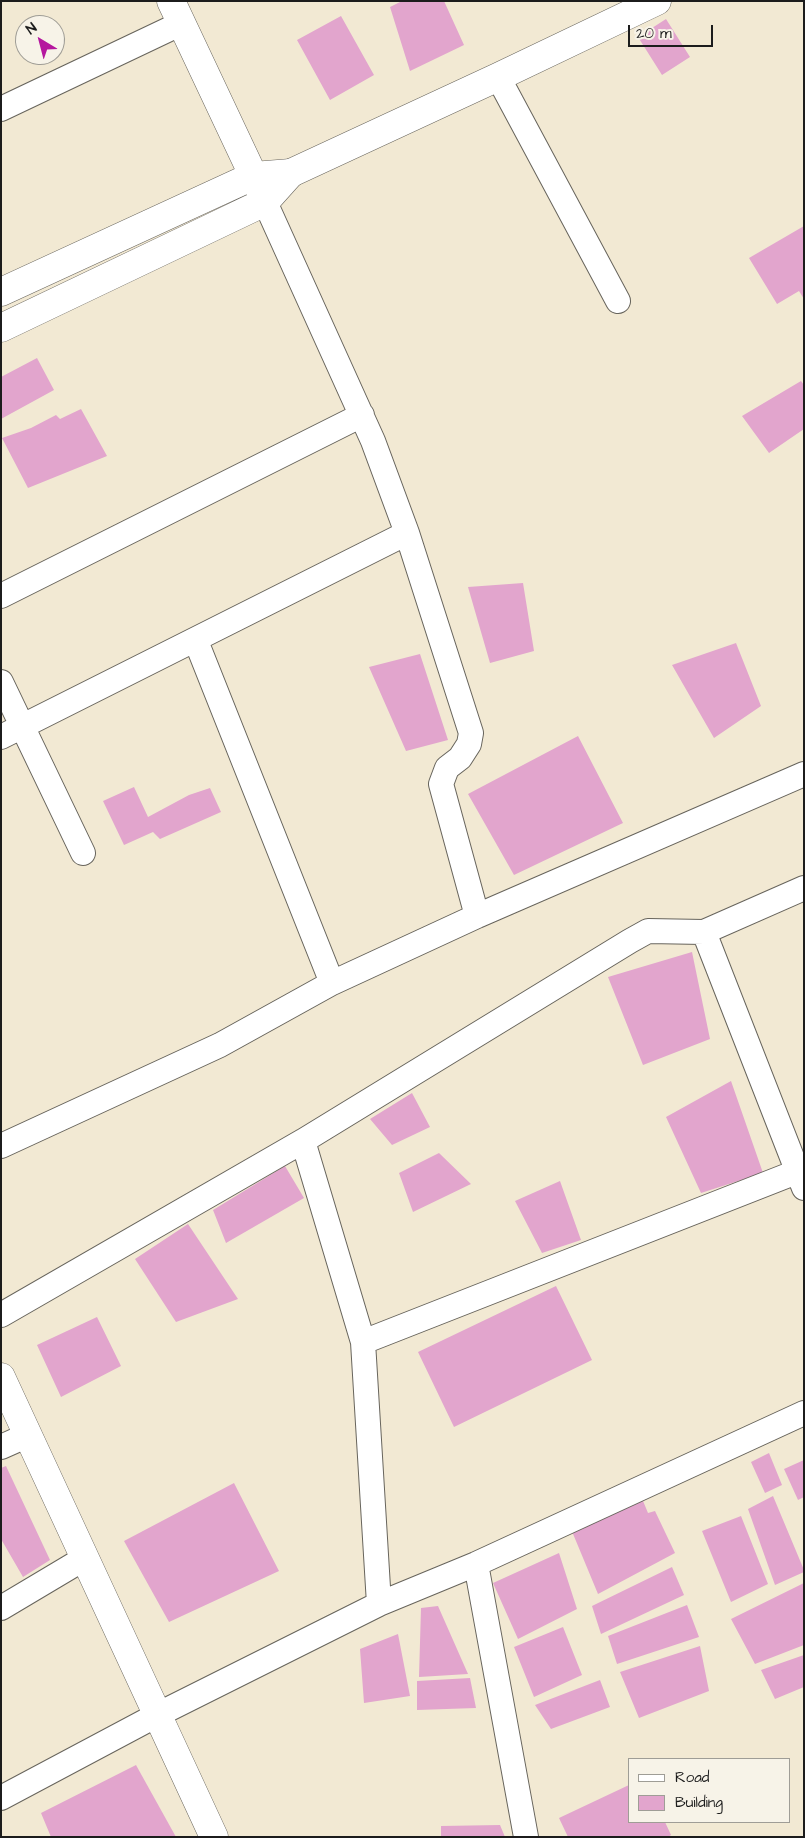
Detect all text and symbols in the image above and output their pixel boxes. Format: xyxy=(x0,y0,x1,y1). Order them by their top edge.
north arrow xyxy=(15,15,65,65)
scale bar xyxy=(630,15,715,47)
text: N xyxy=(22,18,41,39)
text: 20 m xyxy=(636,23,672,44)
legend xyxy=(628,1758,790,1823)
text: Road xyxy=(675,1767,709,1788)
text: Building xyxy=(675,1792,723,1813)

